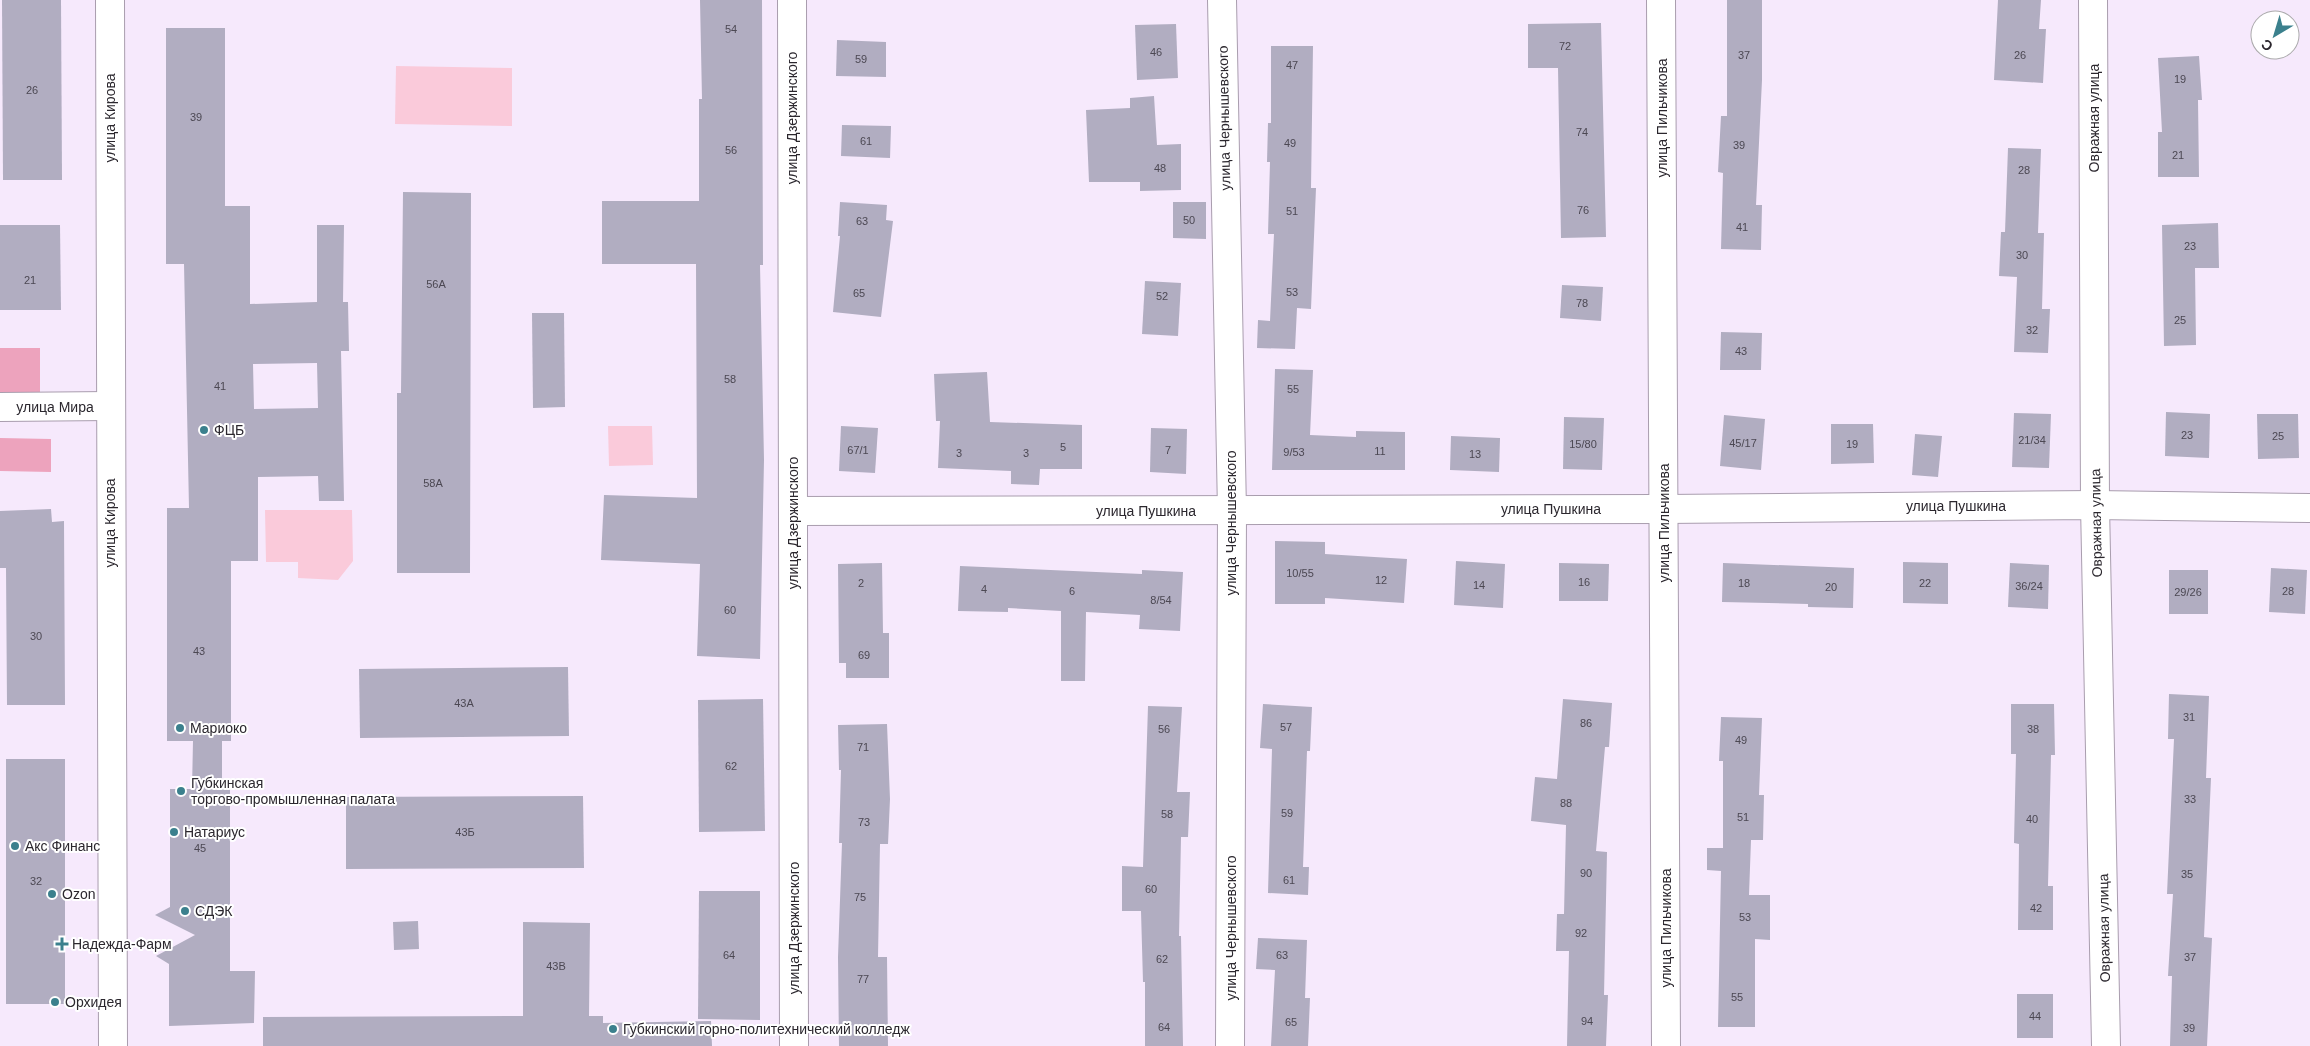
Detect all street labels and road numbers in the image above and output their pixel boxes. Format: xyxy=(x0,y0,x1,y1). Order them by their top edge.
street label: улица Чернышевского xyxy=(1215,45,1233,191)
street label: улица Дзержинского xyxy=(784,51,800,184)
street label: улица Пильчикова xyxy=(1654,58,1670,178)
street label: Овражная улица xyxy=(2086,63,2102,172)
street label: улица Кирова xyxy=(102,73,118,163)
street label: улица Мира xyxy=(16,399,94,415)
street label: улица Чернышевского xyxy=(1223,450,1239,596)
street label: улица Дзержинского xyxy=(785,456,801,589)
street label: улица Пильчикова xyxy=(1656,463,1672,583)
street label: Овражная улица xyxy=(2087,468,2105,578)
street label: улица Кирова xyxy=(102,478,118,568)
street label: улица Пушкина xyxy=(1906,498,2006,514)
street label: улица Пушкина xyxy=(1501,501,1601,517)
street label: улица Пушкина xyxy=(1096,503,1196,519)
street label: улица Чернышевского xyxy=(1223,855,1239,1001)
street label: улица Дзержинского xyxy=(786,861,802,994)
street label: улица Пильчикова xyxy=(1658,868,1674,988)
street label: Овражная улица xyxy=(2095,873,2113,983)

